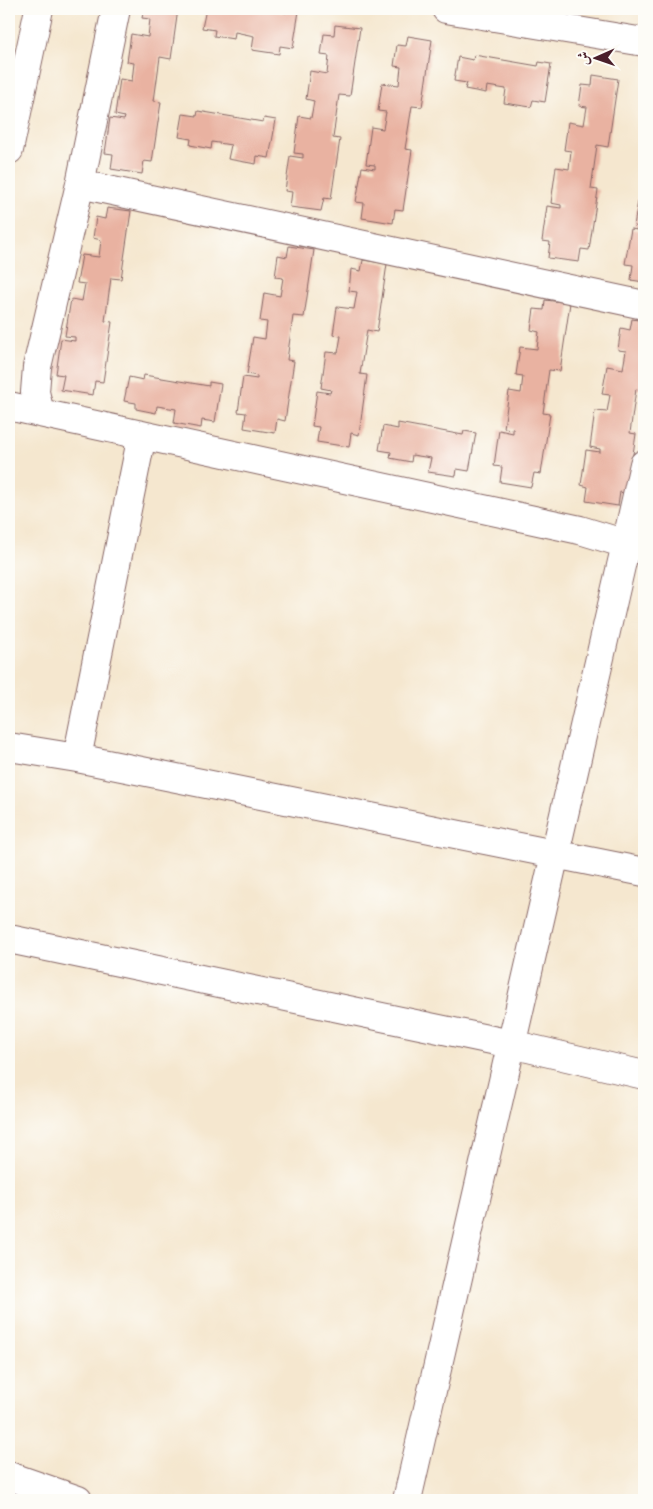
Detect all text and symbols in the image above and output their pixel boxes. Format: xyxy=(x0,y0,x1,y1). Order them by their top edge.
north arrow xyxy=(570,32,620,82)
text: ش xyxy=(577,51,591,66)

